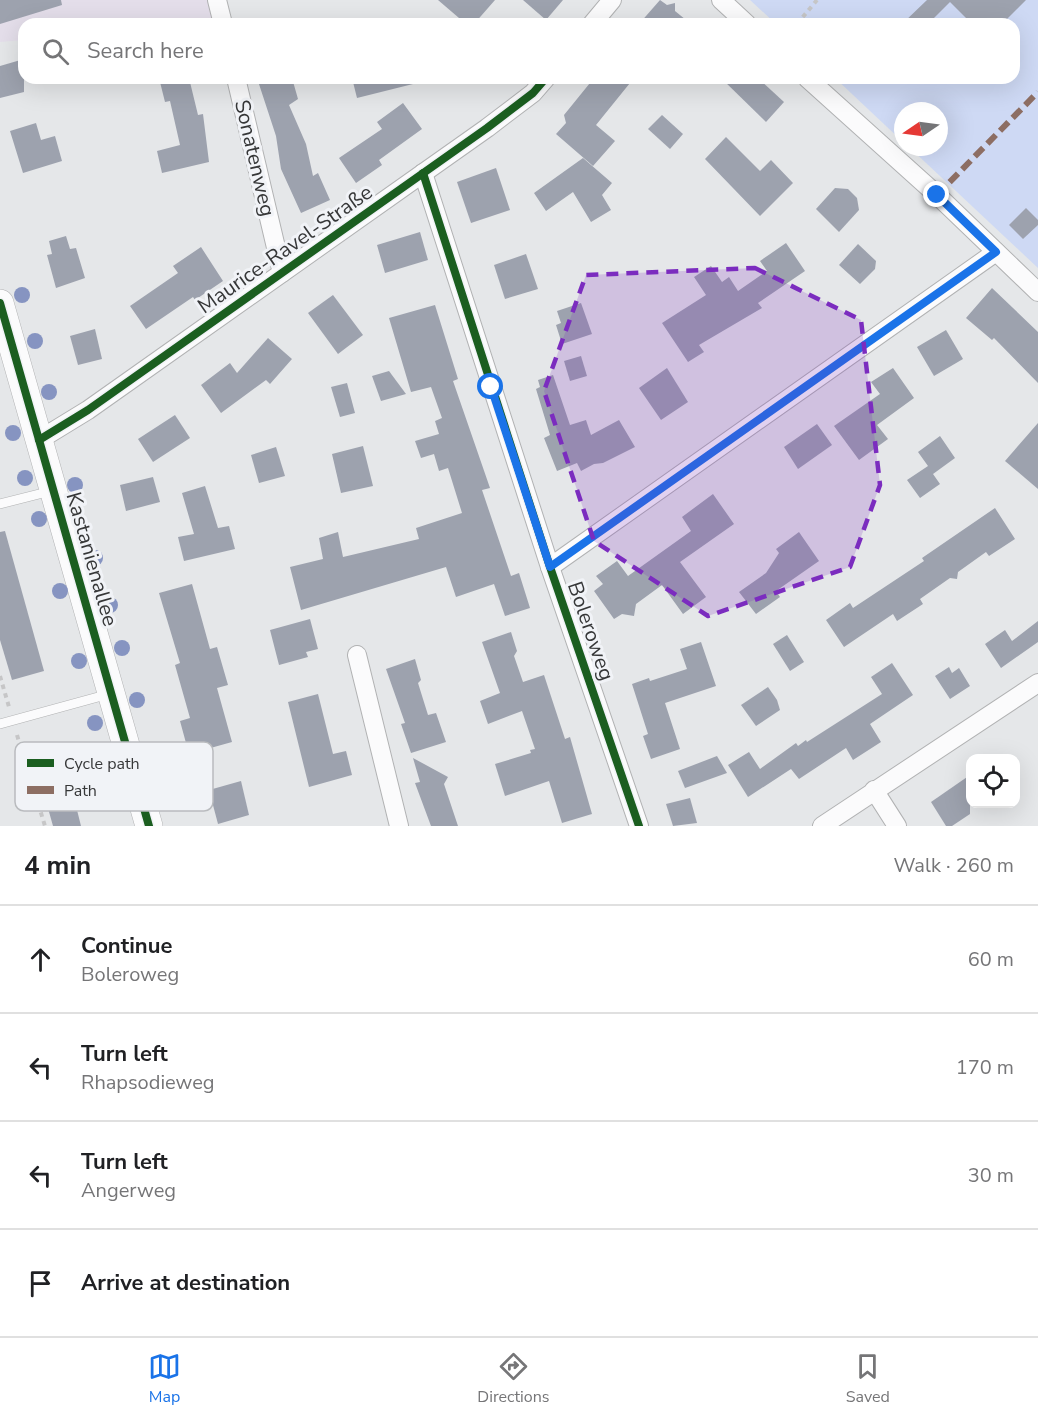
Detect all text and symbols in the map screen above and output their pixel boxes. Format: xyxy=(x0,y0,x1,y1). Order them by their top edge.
search box xyxy=(18,18,1020,84)
icon: search xyxy=(39,35,72,68)
text: Search here xyxy=(87,36,204,66)
street label: Sonatenweg xyxy=(228,97,282,219)
north arrow xyxy=(894,102,948,156)
street label: Maurice-Ravel-Straße xyxy=(192,178,378,320)
route end xyxy=(923,181,949,207)
route start xyxy=(477,373,503,399)
street label: Kastanienallee xyxy=(59,489,125,629)
street label: Boleroweg xyxy=(561,578,621,684)
legend xyxy=(15,742,213,811)
text: Cycle path xyxy=(64,753,140,775)
map controls xyxy=(966,754,1020,808)
button: locate xyxy=(966,754,1020,808)
text: Path xyxy=(64,780,97,802)
text: 4 min xyxy=(24,848,91,883)
text: Walk · 260 m xyxy=(894,852,1014,879)
text: Continue xyxy=(81,931,172,961)
icon: ahead xyxy=(24,943,57,976)
text: 60 m xyxy=(968,946,1014,973)
text: Boleroweg xyxy=(81,961,179,988)
text: Turn left xyxy=(81,1039,168,1069)
icon: left xyxy=(24,1051,57,1084)
text: 170 m xyxy=(956,1054,1014,1081)
text: Rhapsodieweg xyxy=(81,1069,215,1096)
text: Turn left xyxy=(81,1147,168,1177)
icon: left xyxy=(24,1159,57,1192)
text: 30 m xyxy=(968,1162,1014,1189)
text: Angerweg xyxy=(81,1177,176,1204)
icon: arrive xyxy=(24,1267,57,1300)
text: Arrive at destination xyxy=(81,1268,290,1298)
tab: Map xyxy=(148,1350,181,1408)
tab: Directions xyxy=(477,1350,549,1408)
tab: Saved xyxy=(846,1350,890,1408)

